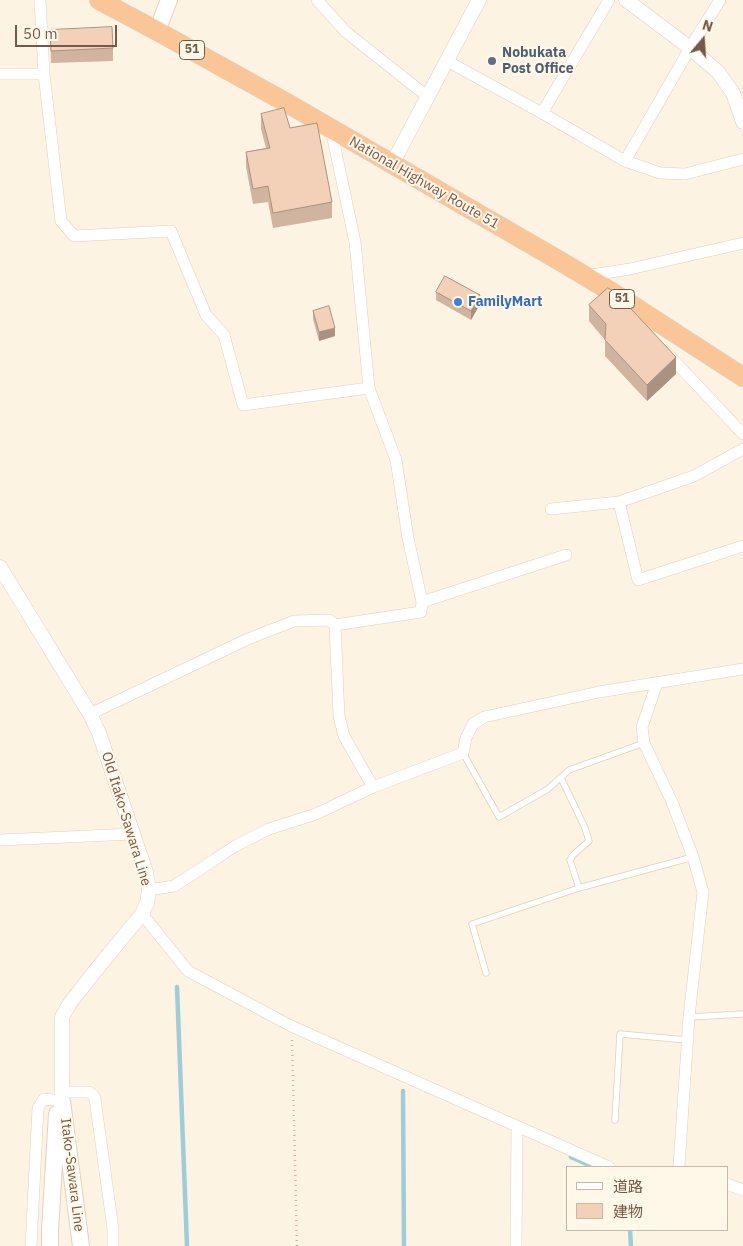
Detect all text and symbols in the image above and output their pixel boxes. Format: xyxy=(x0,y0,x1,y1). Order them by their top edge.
scale bar xyxy=(18,15,120,47)
north arrow xyxy=(678,15,728,65)
text: N xyxy=(700,16,715,36)
text: 50 m xyxy=(23,24,58,43)
road number: 51 xyxy=(180,40,204,60)
place label: Nobukata Post Office xyxy=(502,45,574,78)
marker: Nobukata Post Office xyxy=(486,55,498,67)
street label: National Highway Route 51 xyxy=(346,133,502,233)
road number: 51 xyxy=(610,290,634,308)
place label: FamilyMart xyxy=(468,294,542,310)
marker: FamilyMart xyxy=(452,296,464,308)
street label: Old Itako-Sawara Line xyxy=(98,750,154,888)
street label: Itako-Sawara Line xyxy=(57,1117,87,1233)
legend xyxy=(566,1166,728,1231)
text: 道路 xyxy=(613,1177,643,1196)
text: 建物 xyxy=(613,1202,643,1221)

